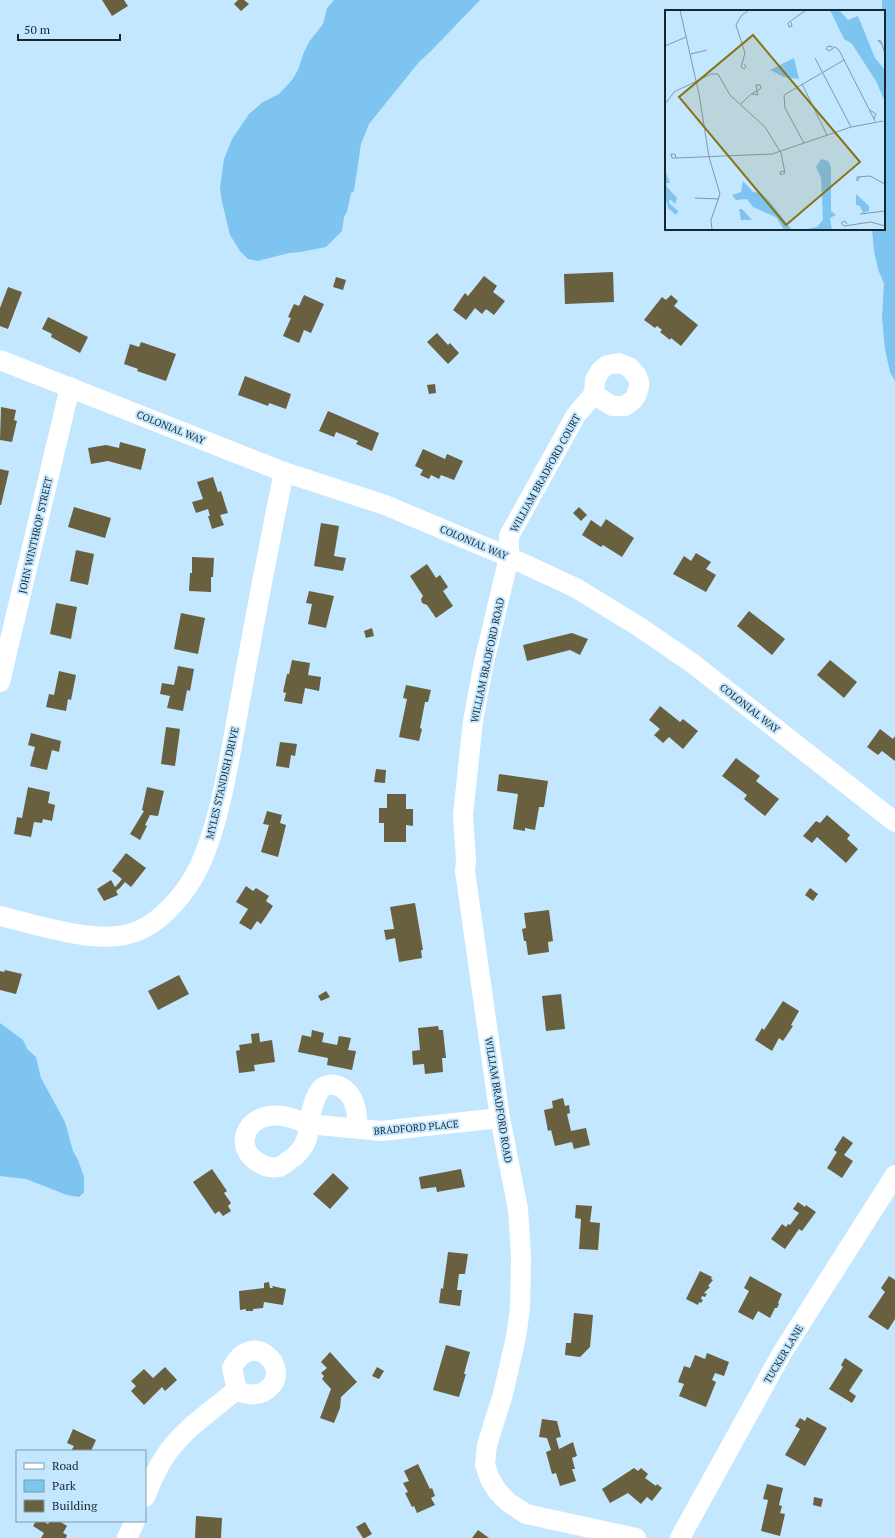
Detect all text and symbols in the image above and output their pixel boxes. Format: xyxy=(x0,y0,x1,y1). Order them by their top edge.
inset map xyxy=(665,10,885,230)
scale bar xyxy=(18,16,120,42)
text: 50 m xyxy=(24,22,51,37)
street label: COLONIAL WAY xyxy=(135,408,207,447)
street label: WILLIAM BRADFORD COURT xyxy=(508,412,583,534)
street label: JOHN WINTHROP STREET xyxy=(16,476,55,595)
street label: COLONIAL WAY xyxy=(438,522,510,563)
street label: WILLIAM BRADFORD ROAD xyxy=(468,597,507,724)
street label: COLONIAL WAY xyxy=(717,681,783,736)
street label: MYLES STANDISH DRIVE xyxy=(203,726,242,840)
street label: WILLIAM BRADFORD ROAD xyxy=(482,1036,515,1164)
street label: BRADFORD PLACE xyxy=(373,1117,459,1138)
street label: TUCKER LANE xyxy=(761,1323,806,1386)
legend xyxy=(16,1450,146,1522)
text: Road xyxy=(52,1458,79,1473)
text: Park xyxy=(52,1478,77,1493)
text: Building xyxy=(52,1498,98,1513)

